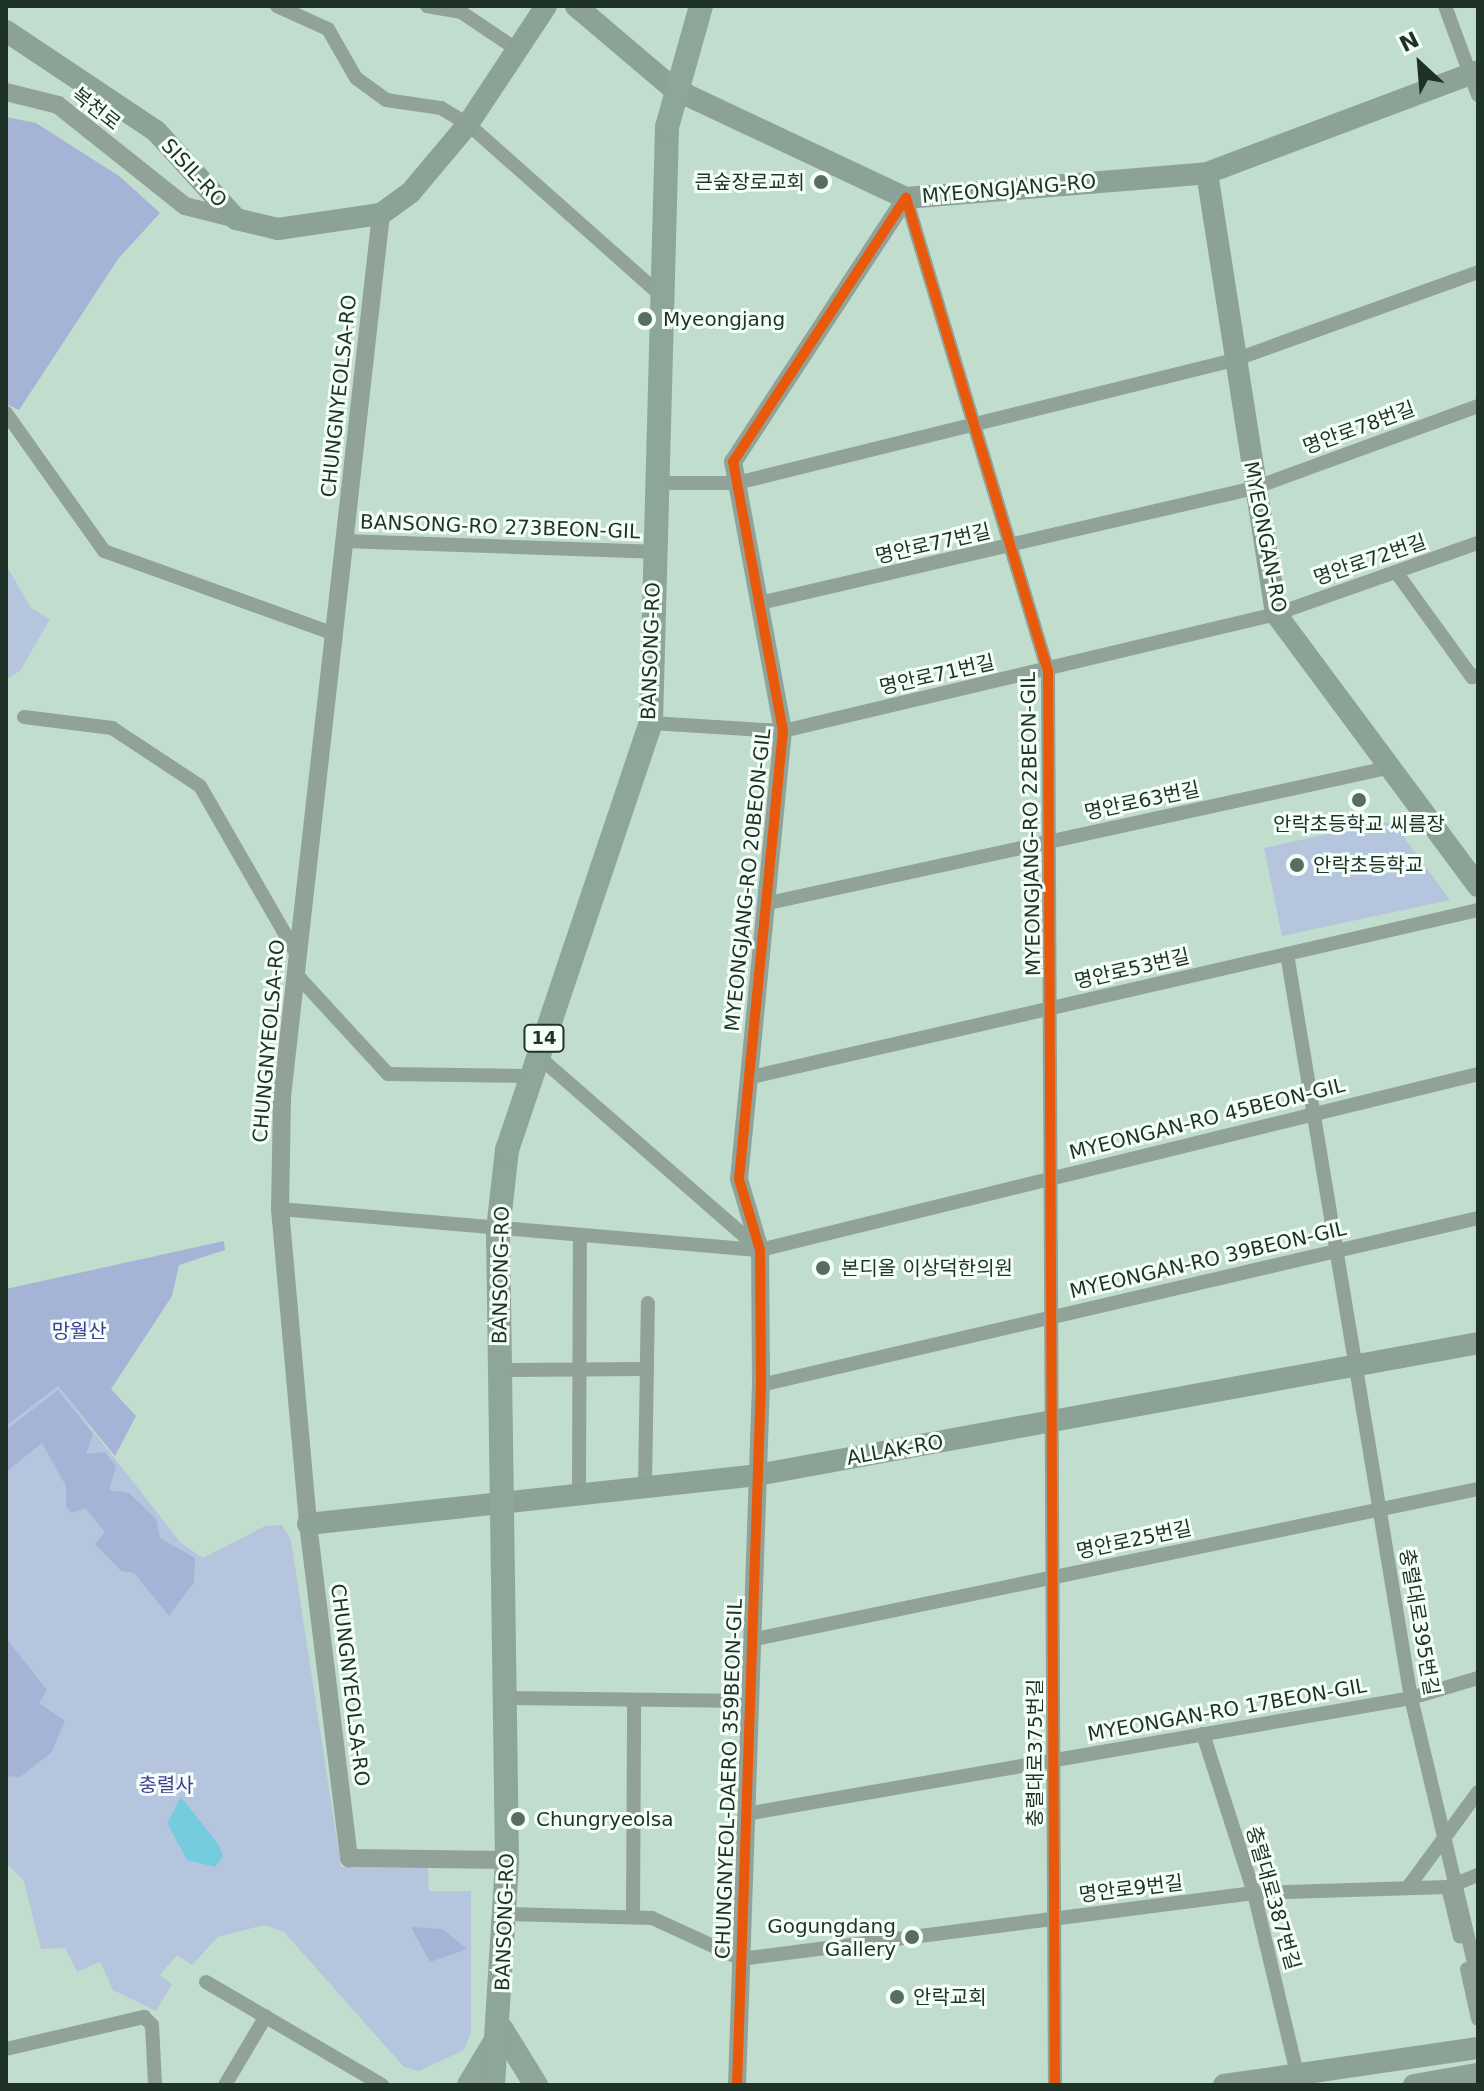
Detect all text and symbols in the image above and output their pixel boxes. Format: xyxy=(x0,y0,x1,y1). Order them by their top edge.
north arrow xyxy=(1380,24,1460,104)
text: N xyxy=(1395,27,1423,57)
street label: 복천로 xyxy=(67,83,125,135)
street label: SISIL-RO xyxy=(156,134,232,212)
street label: MYEONGJANG-RO xyxy=(921,169,1097,209)
place label: 큰숲장로교회 xyxy=(695,170,805,194)
marker: 큰숲장로교회 xyxy=(812,173,830,191)
street label: CHUNGNYEOLSA-RO xyxy=(316,293,362,499)
place label: Myeongjang xyxy=(663,307,785,331)
marker: Myeongjang xyxy=(634,308,656,330)
street label: 명안로78번길 xyxy=(1300,397,1418,459)
street label: MYEONGAN-RO xyxy=(1239,459,1291,615)
street label: BANSONG-RO 273BEON-GIL xyxy=(360,510,640,544)
street label: 명안로77번길 xyxy=(873,519,993,569)
street label: 명안로72번길 xyxy=(1311,530,1429,590)
street label: BANSONG-RO xyxy=(637,582,665,720)
street label: 명안로71번길 xyxy=(877,650,997,700)
street label: MYEONGJANG-RO 22BEON-GIL xyxy=(1016,672,1046,976)
street label: MYEONGJANG-RO 20BEON-GIL xyxy=(720,727,776,1033)
street label: 명안로63번길 xyxy=(1082,777,1202,825)
marker: 안락초등학교 씨름장 xyxy=(1350,791,1368,809)
place label: 안락초등학교 씨름장 xyxy=(1273,812,1445,836)
place label: 안락초등학교 xyxy=(1313,853,1423,877)
marker: 안락초등학교 xyxy=(1288,856,1306,874)
street label: CHUNGNYEOLSA-RO xyxy=(248,938,290,1144)
street label: 명안로53번길 xyxy=(1072,944,1192,994)
road number: 14 xyxy=(522,1024,566,1052)
street label: MYEONGAN-RO 45BEON-GIL xyxy=(1067,1073,1347,1165)
street label: BANSONG-RO xyxy=(488,1206,514,1344)
street label: MYEONGAN-RO 39BEON-GIL xyxy=(1067,1216,1349,1304)
place label: 본디올 이상덕한의원 xyxy=(841,1256,1013,1280)
marker: 본디올 이상덕한의원 xyxy=(812,1257,834,1279)
park label: 망월산 xyxy=(51,1319,107,1343)
street label: ALLAK-RO xyxy=(845,1430,945,1470)
street label: 명안로25번길 xyxy=(1074,1516,1194,1564)
street label: 충렬대로395번길 xyxy=(1394,1547,1444,1697)
street label: CHUNGNYEOLSA-RO xyxy=(326,1582,374,1788)
street label: CHUNGNYEOL-DAERO 359BEON-GIL xyxy=(711,1598,747,1960)
street label: MYEONGAN-RO 17BEON-GIL xyxy=(1085,1674,1369,1746)
street label: 충렬대로375번길 xyxy=(1023,1679,1047,1827)
park label: 충렬사 xyxy=(138,1773,194,1797)
place label: Chungryeolsa xyxy=(536,1807,674,1831)
marker: Chungryeolsa xyxy=(507,1808,529,1830)
street label: 충렬대로387번길 xyxy=(1241,1823,1305,1973)
street label: BANSONG-RO xyxy=(491,1853,519,1991)
street label: 명안로9번길 xyxy=(1078,1871,1184,1907)
place label: Gogungdang Gallery xyxy=(767,1914,896,1961)
marker: Gogungdang Gallery xyxy=(903,1928,921,1946)
place label: 안락교회 xyxy=(913,1985,987,2009)
marker: 안락교회 xyxy=(888,1988,906,2006)

